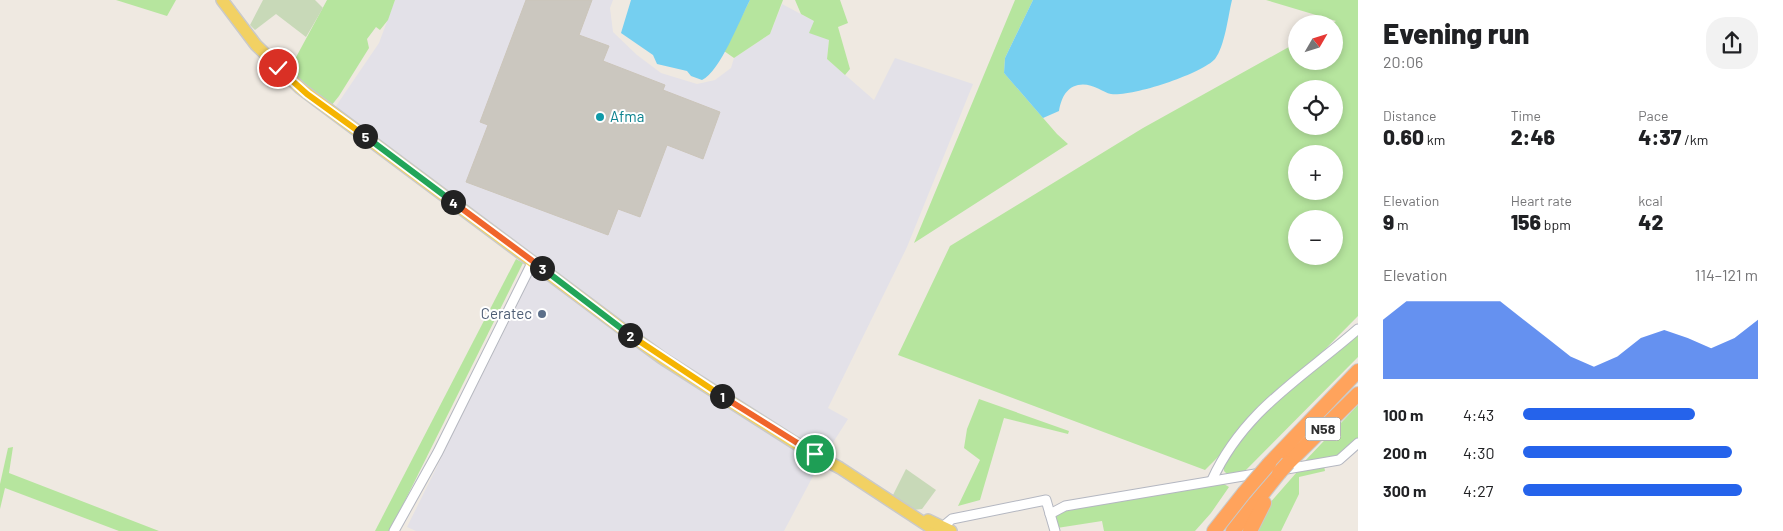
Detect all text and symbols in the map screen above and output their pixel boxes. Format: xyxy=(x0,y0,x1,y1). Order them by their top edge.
north arrow xyxy=(1288,15,1342,70)
map controls xyxy=(1288,15,1343,265)
text: Evening run xyxy=(1383,16,1529,50)
button: share xyxy=(1706,17,1758,69)
pin xyxy=(257,47,299,89)
text: 20:06 xyxy=(1383,52,1423,71)
icon: check xyxy=(264,54,292,82)
button: locate xyxy=(1288,80,1343,135)
place label: Afma xyxy=(610,107,644,125)
text: Distance xyxy=(1383,107,1436,124)
text: Time xyxy=(1511,107,1541,124)
text: Pace xyxy=(1638,107,1668,124)
marker: Afma xyxy=(594,111,606,123)
pin: 5 xyxy=(352,124,378,148)
text: 0.60 xyxy=(1383,124,1424,149)
text: 2:46 xyxy=(1511,124,1555,149)
text: 4:37 xyxy=(1638,124,1681,149)
text: 5 xyxy=(362,128,369,145)
text: km xyxy=(1424,131,1445,148)
text: /km xyxy=(1681,131,1708,148)
button: + xyxy=(1288,145,1343,200)
pin: 4 xyxy=(440,190,466,214)
text: Elevation xyxy=(1383,192,1439,209)
text: Heart rate xyxy=(1511,192,1572,209)
text: kcal xyxy=(1638,192,1663,209)
text: 4 xyxy=(449,194,458,211)
text: 9 xyxy=(1383,209,1394,234)
text: 156 xyxy=(1511,209,1541,234)
text: 42 xyxy=(1638,209,1663,234)
button: − xyxy=(1288,210,1343,265)
text: m xyxy=(1394,216,1409,233)
text: bpm xyxy=(1541,216,1571,233)
pin: 3 xyxy=(530,256,554,280)
text: 3 xyxy=(539,260,546,277)
text: Elevation xyxy=(1383,265,1447,284)
text: 114–121 m xyxy=(1695,265,1758,284)
place label: Ceratec xyxy=(481,304,532,322)
marker: Ceratec xyxy=(536,308,548,320)
pin: 2 xyxy=(618,322,642,348)
text: 2 xyxy=(627,327,634,344)
pin: 1 xyxy=(710,384,734,408)
text: 1 xyxy=(720,388,725,405)
text: 100 m xyxy=(1383,405,1423,424)
text: 4:43 xyxy=(1463,405,1494,424)
road number: N58 xyxy=(1306,418,1340,440)
pin xyxy=(794,433,836,475)
icon: arrive xyxy=(801,440,829,468)
text: 200 m xyxy=(1383,443,1427,462)
text: 4:30 xyxy=(1463,443,1495,462)
text: 300 m xyxy=(1383,481,1426,500)
text: 4:27 xyxy=(1463,481,1493,500)

